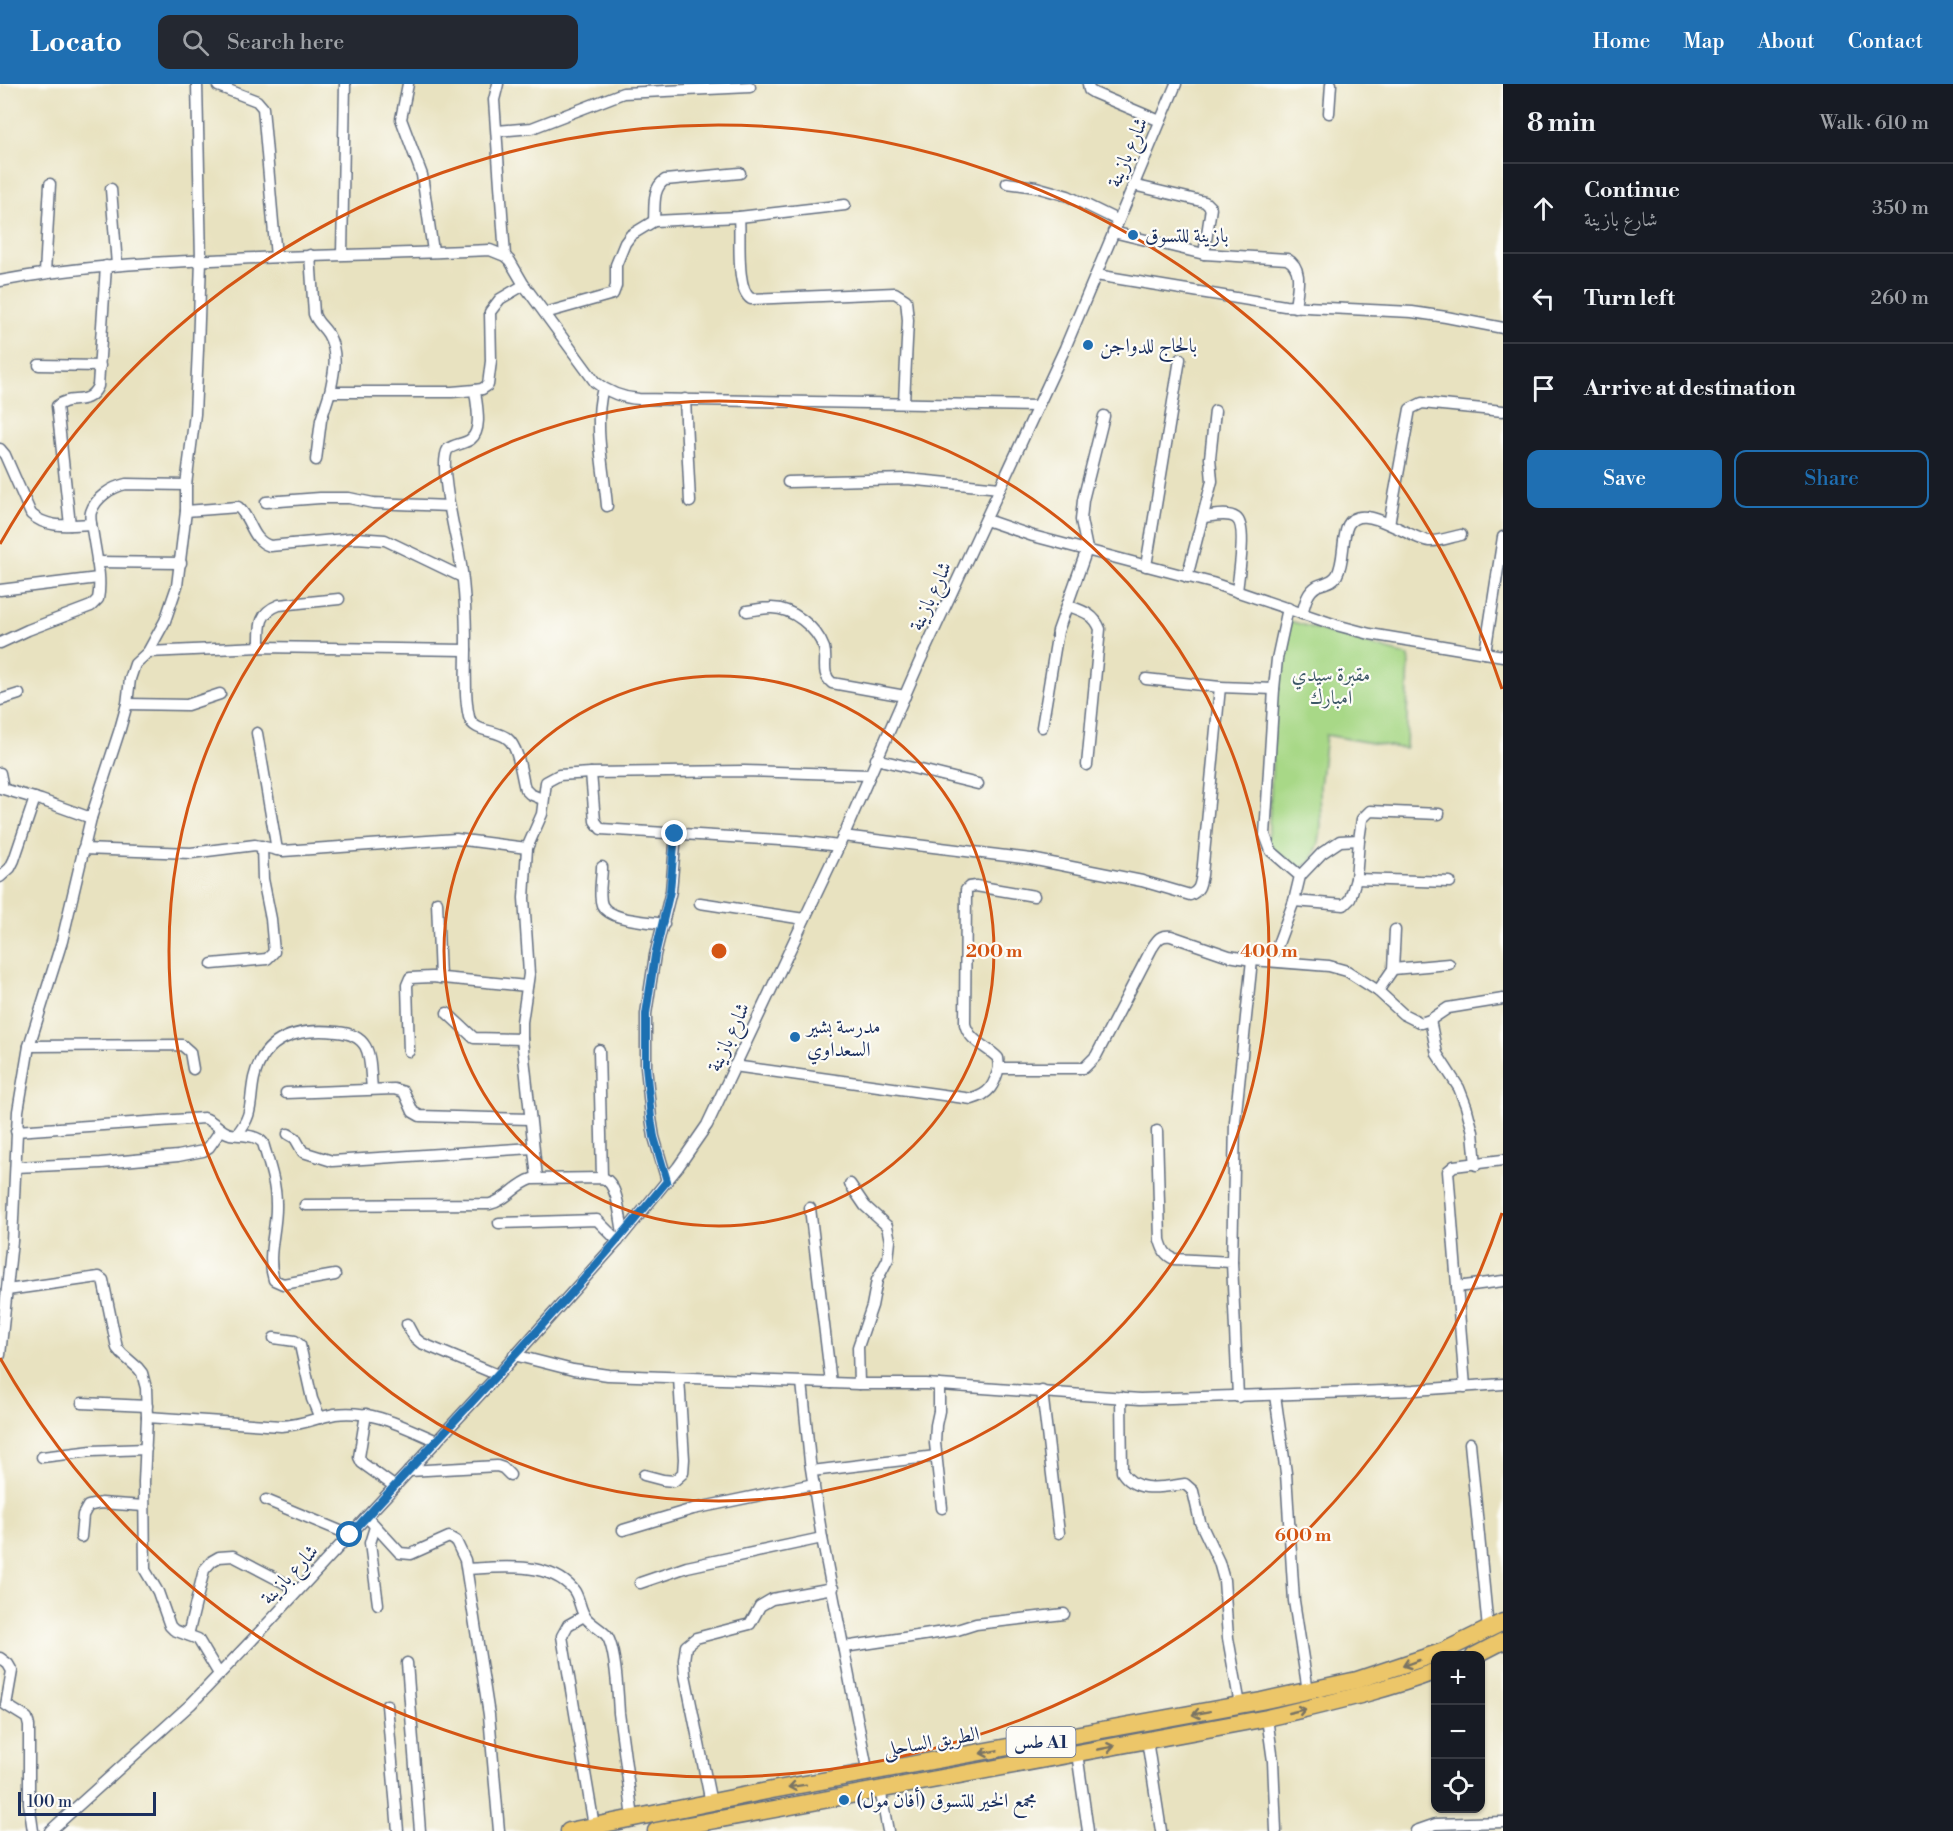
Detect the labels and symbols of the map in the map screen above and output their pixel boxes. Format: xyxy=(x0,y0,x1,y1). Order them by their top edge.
street label: شارع بازينة xyxy=(1102,114,1158,193)
place label: بازينة للتسوق xyxy=(1145,224,1228,249)
marker: بازينة للتسوق xyxy=(1126,228,1140,242)
place label: بالحاج للدواجن xyxy=(1100,334,1197,363)
marker: بالحاج للدواجن xyxy=(1081,338,1095,352)
street label: شارع بازينة xyxy=(904,558,962,637)
park label: مقبرة سيدي امبارك xyxy=(1292,663,1370,711)
route end xyxy=(661,820,687,846)
text: 200 m xyxy=(966,940,1023,963)
text: 400 m xyxy=(1240,940,1298,963)
centre of rings xyxy=(709,941,729,961)
street label: شارع بازينة xyxy=(702,999,760,1078)
place label: مدرسة بشير السعداوي xyxy=(805,1015,880,1065)
marker: مدرسة بشير السعداوي xyxy=(788,1030,802,1044)
route start xyxy=(336,1521,362,1547)
text: 600 m xyxy=(1275,1524,1332,1547)
street label: شارع بازينة xyxy=(256,1540,327,1613)
one-way arrow xyxy=(1403,1658,1421,1669)
one-way arrow xyxy=(1287,1704,1306,1716)
one-way arrow xyxy=(1192,1708,1212,1719)
street label: الطريق الساحلى xyxy=(881,1722,982,1764)
road number: طس A1 xyxy=(1006,1727,1076,1757)
one-way arrow xyxy=(1096,1742,1115,1753)
one-way arrow xyxy=(980,1747,999,1758)
one-way arrow xyxy=(788,1780,807,1791)
place label: مجمع الخير للتسوق (أفان مول) xyxy=(856,1786,1037,1818)
scale bar xyxy=(18,1789,156,1816)
marker: مجمع الخير للتسوق (أفان مول) xyxy=(837,1793,851,1807)

